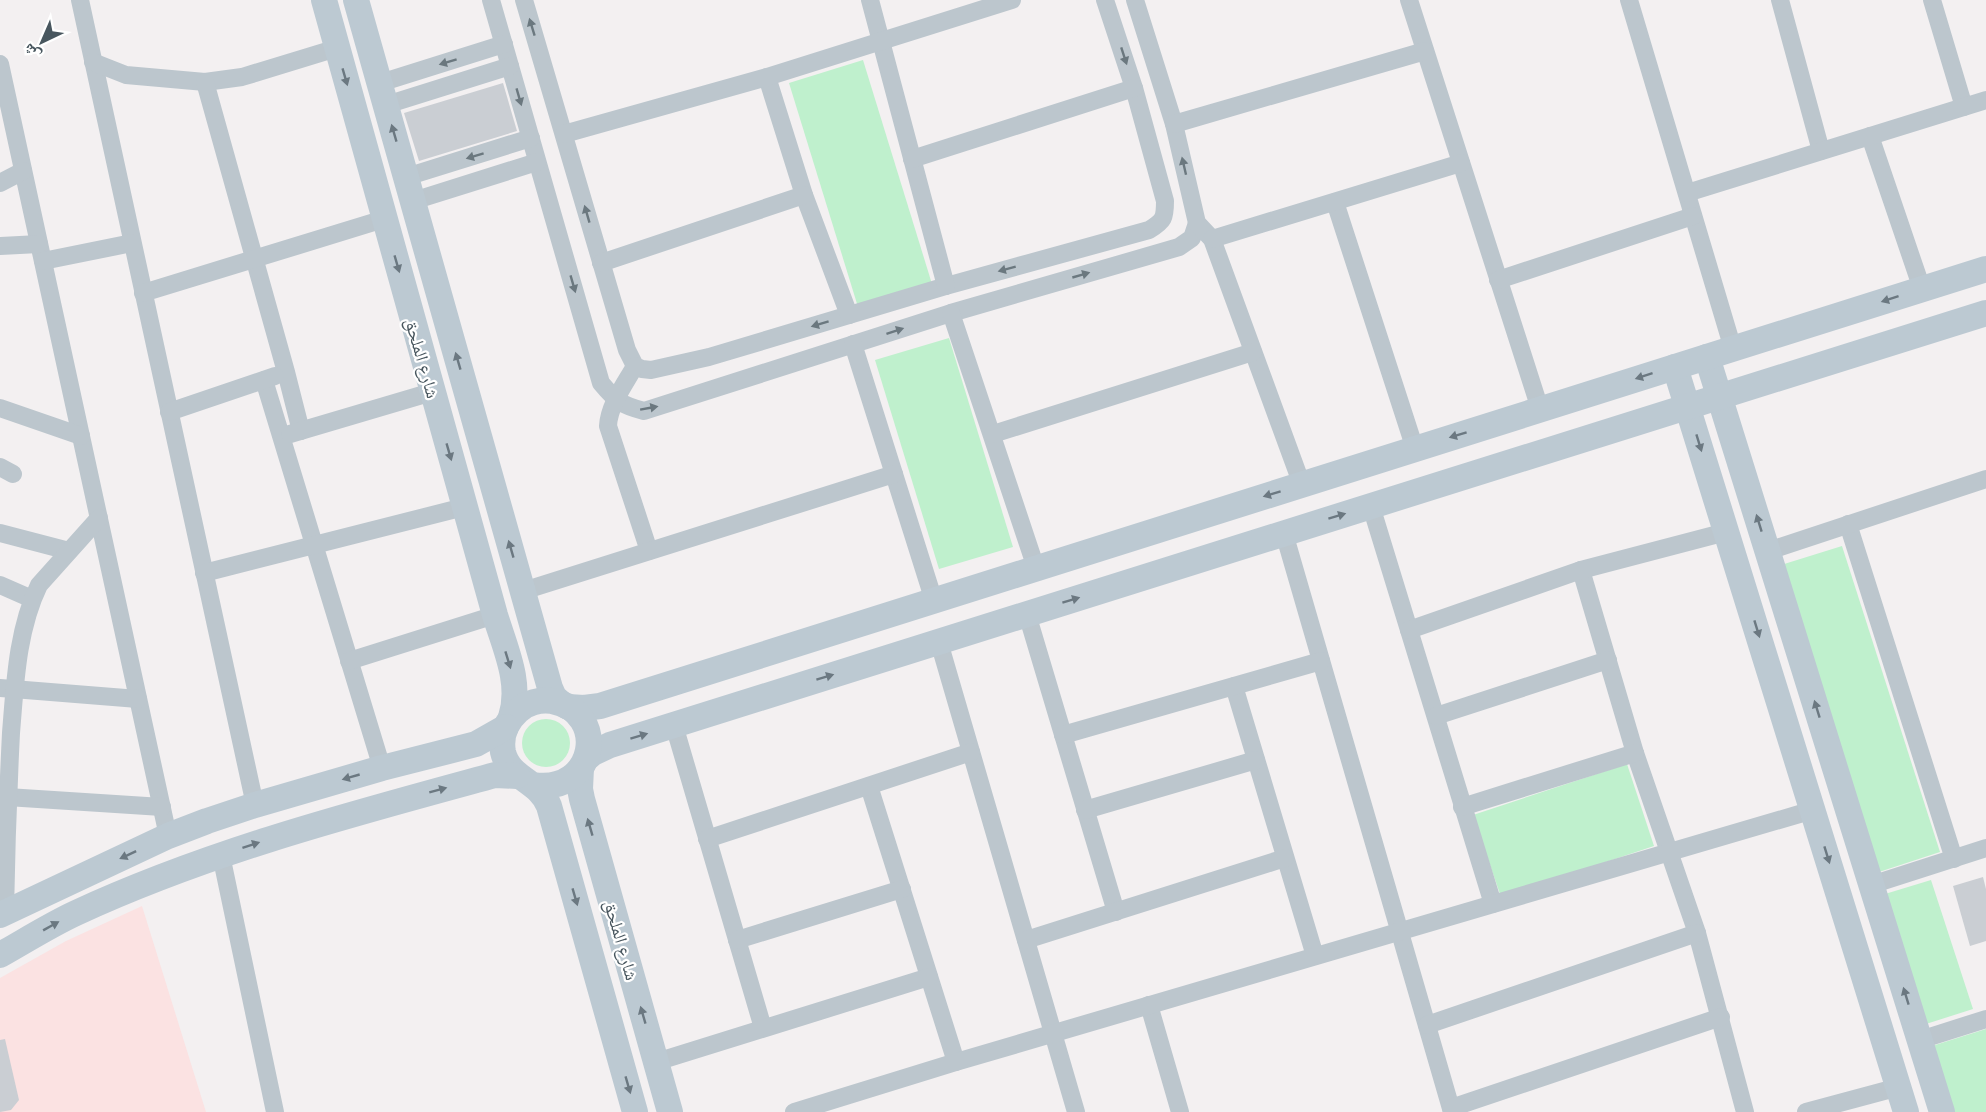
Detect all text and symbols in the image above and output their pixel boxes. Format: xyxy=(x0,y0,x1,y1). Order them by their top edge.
north arrow xyxy=(12,12,72,72)
one-way arrow xyxy=(527,17,536,35)
text: ش xyxy=(19,40,45,66)
one-way arrow xyxy=(1119,47,1129,65)
one-way arrow xyxy=(439,58,457,67)
one-way arrow xyxy=(341,68,350,86)
one-way arrow xyxy=(515,88,524,106)
one-way arrow xyxy=(388,124,398,142)
one-way arrow xyxy=(466,151,484,161)
one-way arrow xyxy=(1178,156,1188,175)
one-way arrow xyxy=(582,204,591,222)
one-way arrow xyxy=(393,256,402,274)
one-way arrow xyxy=(998,265,1016,274)
one-way arrow xyxy=(1073,270,1091,279)
one-way arrow xyxy=(569,275,578,293)
one-way arrow xyxy=(1881,295,1899,304)
street label: شارع الملحق xyxy=(400,315,445,401)
one-way arrow xyxy=(810,320,828,329)
one-way arrow xyxy=(886,326,904,335)
one-way arrow xyxy=(453,352,462,370)
one-way arrow xyxy=(1635,372,1653,382)
one-way arrow xyxy=(640,403,659,412)
one-way arrow xyxy=(1449,431,1467,440)
one-way arrow xyxy=(1695,434,1704,452)
one-way arrow xyxy=(445,443,454,461)
one-way arrow xyxy=(1263,490,1281,499)
one-way arrow xyxy=(1328,511,1346,521)
one-way arrow xyxy=(1754,514,1763,532)
one-way arrow xyxy=(506,539,515,557)
one-way arrow xyxy=(1062,595,1080,604)
one-way arrow xyxy=(1752,620,1762,638)
one-way arrow xyxy=(504,651,513,669)
one-way arrow xyxy=(816,672,834,682)
one-way arrow xyxy=(1812,700,1821,718)
one-way arrow xyxy=(630,731,648,740)
one-way arrow xyxy=(342,773,360,782)
one-way arrow xyxy=(429,785,447,795)
one-way arrow xyxy=(585,818,595,836)
one-way arrow xyxy=(242,840,260,849)
one-way arrow xyxy=(1823,846,1832,864)
one-way arrow xyxy=(119,851,136,860)
one-way arrow xyxy=(570,888,580,906)
street label: شارع الملحق xyxy=(599,897,644,983)
one-way arrow xyxy=(43,921,59,932)
one-way arrow xyxy=(1901,987,1910,1005)
one-way arrow xyxy=(637,1006,647,1024)
one-way arrow xyxy=(624,1076,633,1094)

